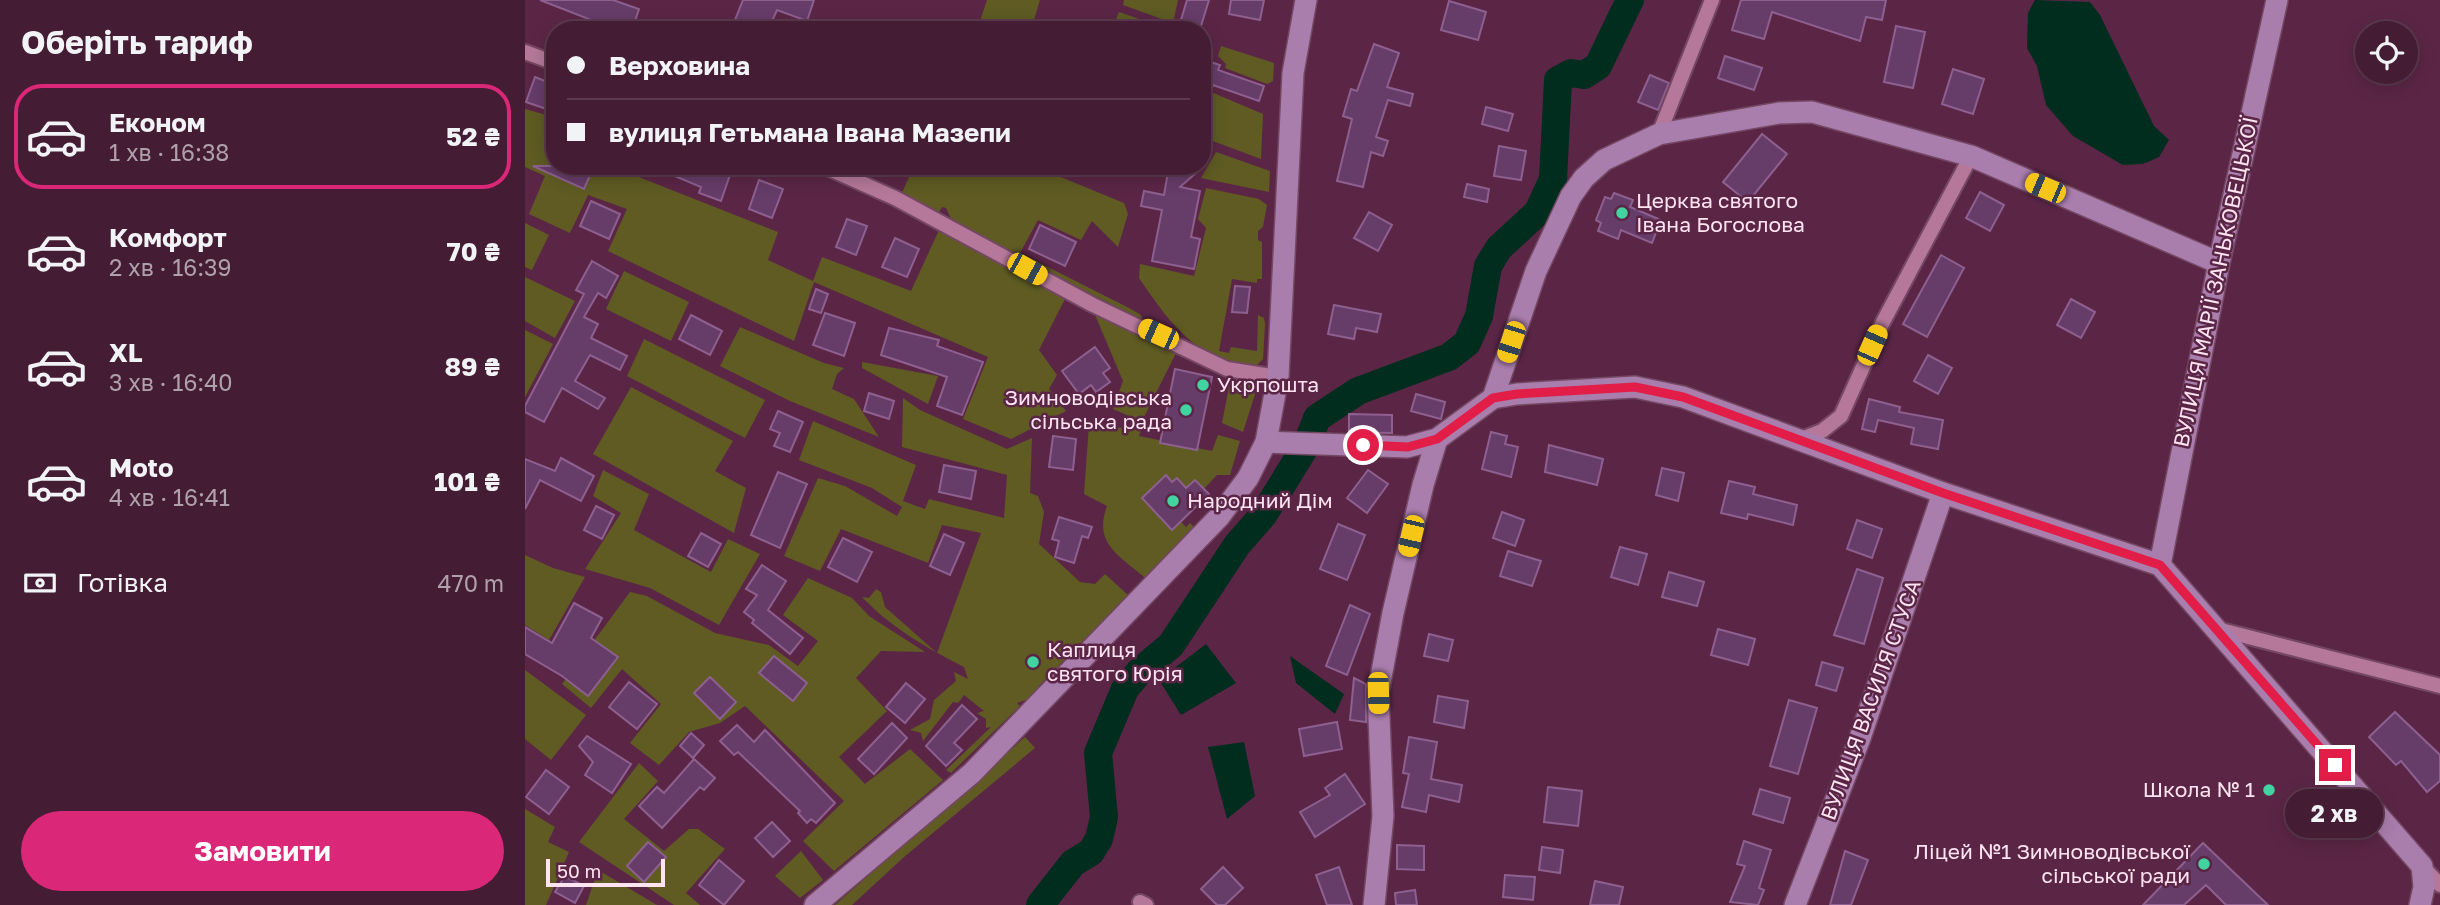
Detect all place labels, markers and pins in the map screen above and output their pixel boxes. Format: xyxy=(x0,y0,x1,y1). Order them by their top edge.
place label: Церква святого Івана Богослова xyxy=(1636,187,1805,237)
marker: Церква святого Івана Богослова xyxy=(1614,205,1630,221)
place label: Укрпошта xyxy=(1217,371,1319,397)
marker: Укрпошта xyxy=(1195,377,1211,393)
place label: Зимноводівська сільська рада xyxy=(1005,384,1172,434)
marker: Зимноводівська сільська рада xyxy=(1178,402,1194,418)
place label: Народний Дім xyxy=(1187,487,1333,513)
marker: Народний Дім xyxy=(1165,493,1181,509)
place label: Каплиця святого Юрія xyxy=(1047,636,1183,686)
marker: Каплиця святого Юрія xyxy=(1025,654,1041,670)
place label: Школа № 1 xyxy=(2143,776,2255,802)
marker: Школа № 1 xyxy=(2261,782,2277,798)
place label: Ліцей №1 Зимноводівської сільської ради xyxy=(1914,838,2191,888)
marker: Ліцей №1 Зимноводівської сільської ради xyxy=(2196,856,2212,872)

